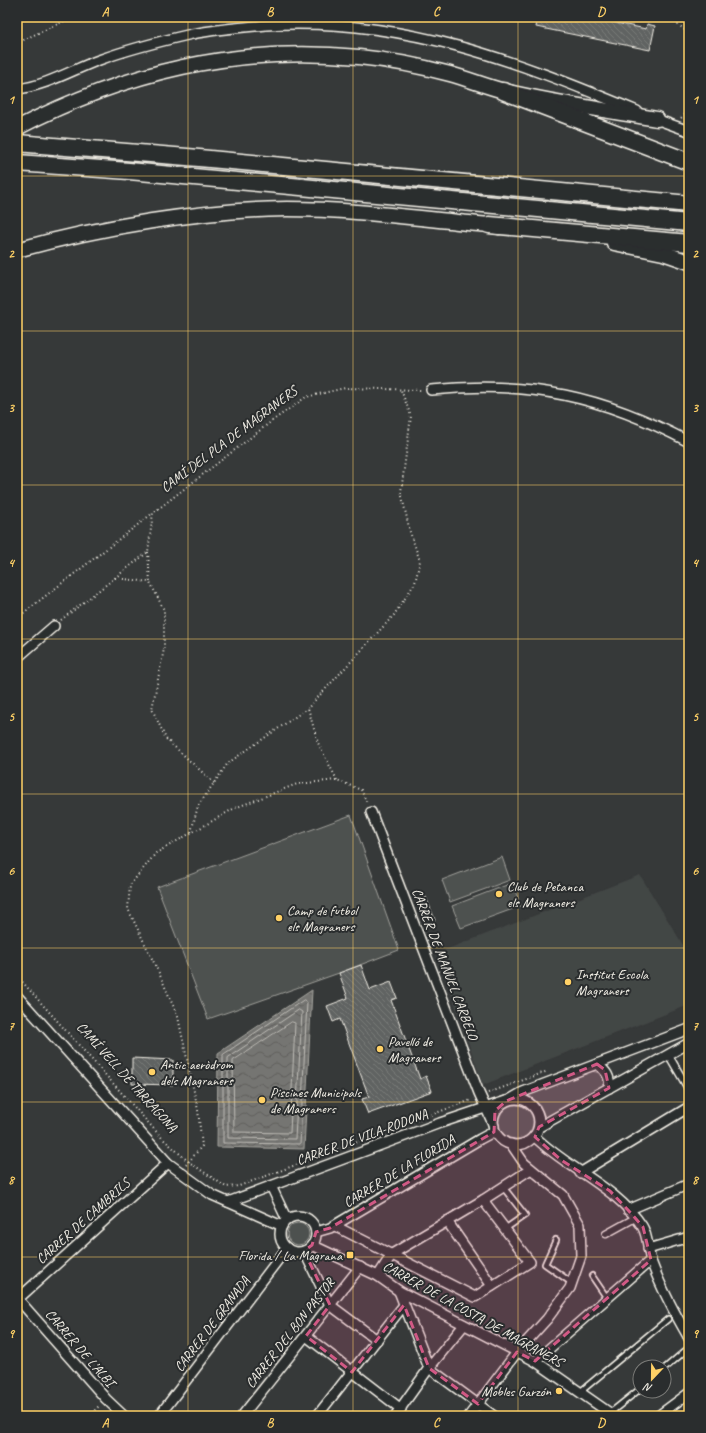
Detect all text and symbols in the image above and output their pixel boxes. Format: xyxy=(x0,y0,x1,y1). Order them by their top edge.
text: A xyxy=(102,4,110,20)
text: B xyxy=(267,4,275,20)
text: C xyxy=(433,4,441,20)
text: D xyxy=(597,4,606,20)
text: 1 xyxy=(8,92,16,108)
text: 1 xyxy=(692,92,700,108)
text: 2 xyxy=(8,246,15,262)
text: 2 xyxy=(692,246,699,262)
street label: CAMÍ DEL PLA DE MAGRANERS xyxy=(157,381,302,496)
text: 3 xyxy=(8,400,15,416)
text: 3 xyxy=(692,400,699,416)
text: 4 xyxy=(8,555,16,571)
text: 4 xyxy=(692,555,700,571)
text: 5 xyxy=(8,709,15,725)
text: 5 xyxy=(692,709,699,725)
text: 6 xyxy=(8,863,15,879)
text: 6 xyxy=(692,863,699,879)
place label: Club de Petanca els Magraners xyxy=(507,878,584,911)
street label: CARRER DE MANUEL CARBELO xyxy=(408,886,482,1044)
marker: Club de Petanca els Magraners xyxy=(494,889,504,899)
place label: Camp de futbol els Magraners xyxy=(287,902,360,935)
marker: Camp de futbol els Magraners xyxy=(274,913,284,923)
place label: Institut Escola Magraners xyxy=(576,966,649,999)
marker: Institut Escola Magraners xyxy=(563,977,573,987)
text: 7 xyxy=(8,1018,15,1034)
text: 7 xyxy=(692,1018,699,1034)
street label: CAMÍ VELL DE TARRAGONA xyxy=(73,1019,182,1136)
place label: Pavelló de Magraners xyxy=(388,1033,442,1066)
marker: Pavelló de Magraners xyxy=(375,1044,385,1054)
place label: Antic aeròdrom dels Magraners xyxy=(160,1056,234,1089)
marker: Antic aeròdrom dels Magraners xyxy=(147,1067,157,1077)
place label: Piscines Municipals de Magraners xyxy=(270,1084,362,1117)
marker: Piscines Municipals de Magraners xyxy=(257,1095,267,1105)
street label: CARRER DE VILA-RODONA xyxy=(294,1105,431,1169)
street label: CARRER DE LA FLORIDA xyxy=(340,1131,459,1211)
text: 8 xyxy=(8,1172,16,1188)
text: 8 xyxy=(692,1172,700,1188)
street label: CARRER DE CAMBRILS xyxy=(33,1173,135,1268)
place label: Florida / La Magrana xyxy=(238,1247,343,1264)
marker: Florida / La Magrana xyxy=(345,1250,355,1260)
street label: CARRER DE LA COSTA DE MAGRANERS xyxy=(380,1257,569,1372)
street label: CARRER DE GRANADA xyxy=(171,1272,254,1375)
street label: CARRER DEL BON PASTOR xyxy=(242,1274,339,1392)
street label: CARRER DE L'ALBI xyxy=(42,1306,121,1393)
text: 9 xyxy=(8,1326,15,1342)
text: 9 xyxy=(692,1326,699,1342)
north arrow xyxy=(632,1359,672,1399)
text: N xyxy=(640,1380,654,1396)
place label: Mobles Garzón xyxy=(482,1383,552,1400)
marker: Mobles Garzón xyxy=(554,1386,564,1396)
text: A xyxy=(102,1415,110,1431)
text: B xyxy=(267,1415,275,1431)
text: C xyxy=(433,1415,441,1431)
text: D xyxy=(597,1415,606,1431)

